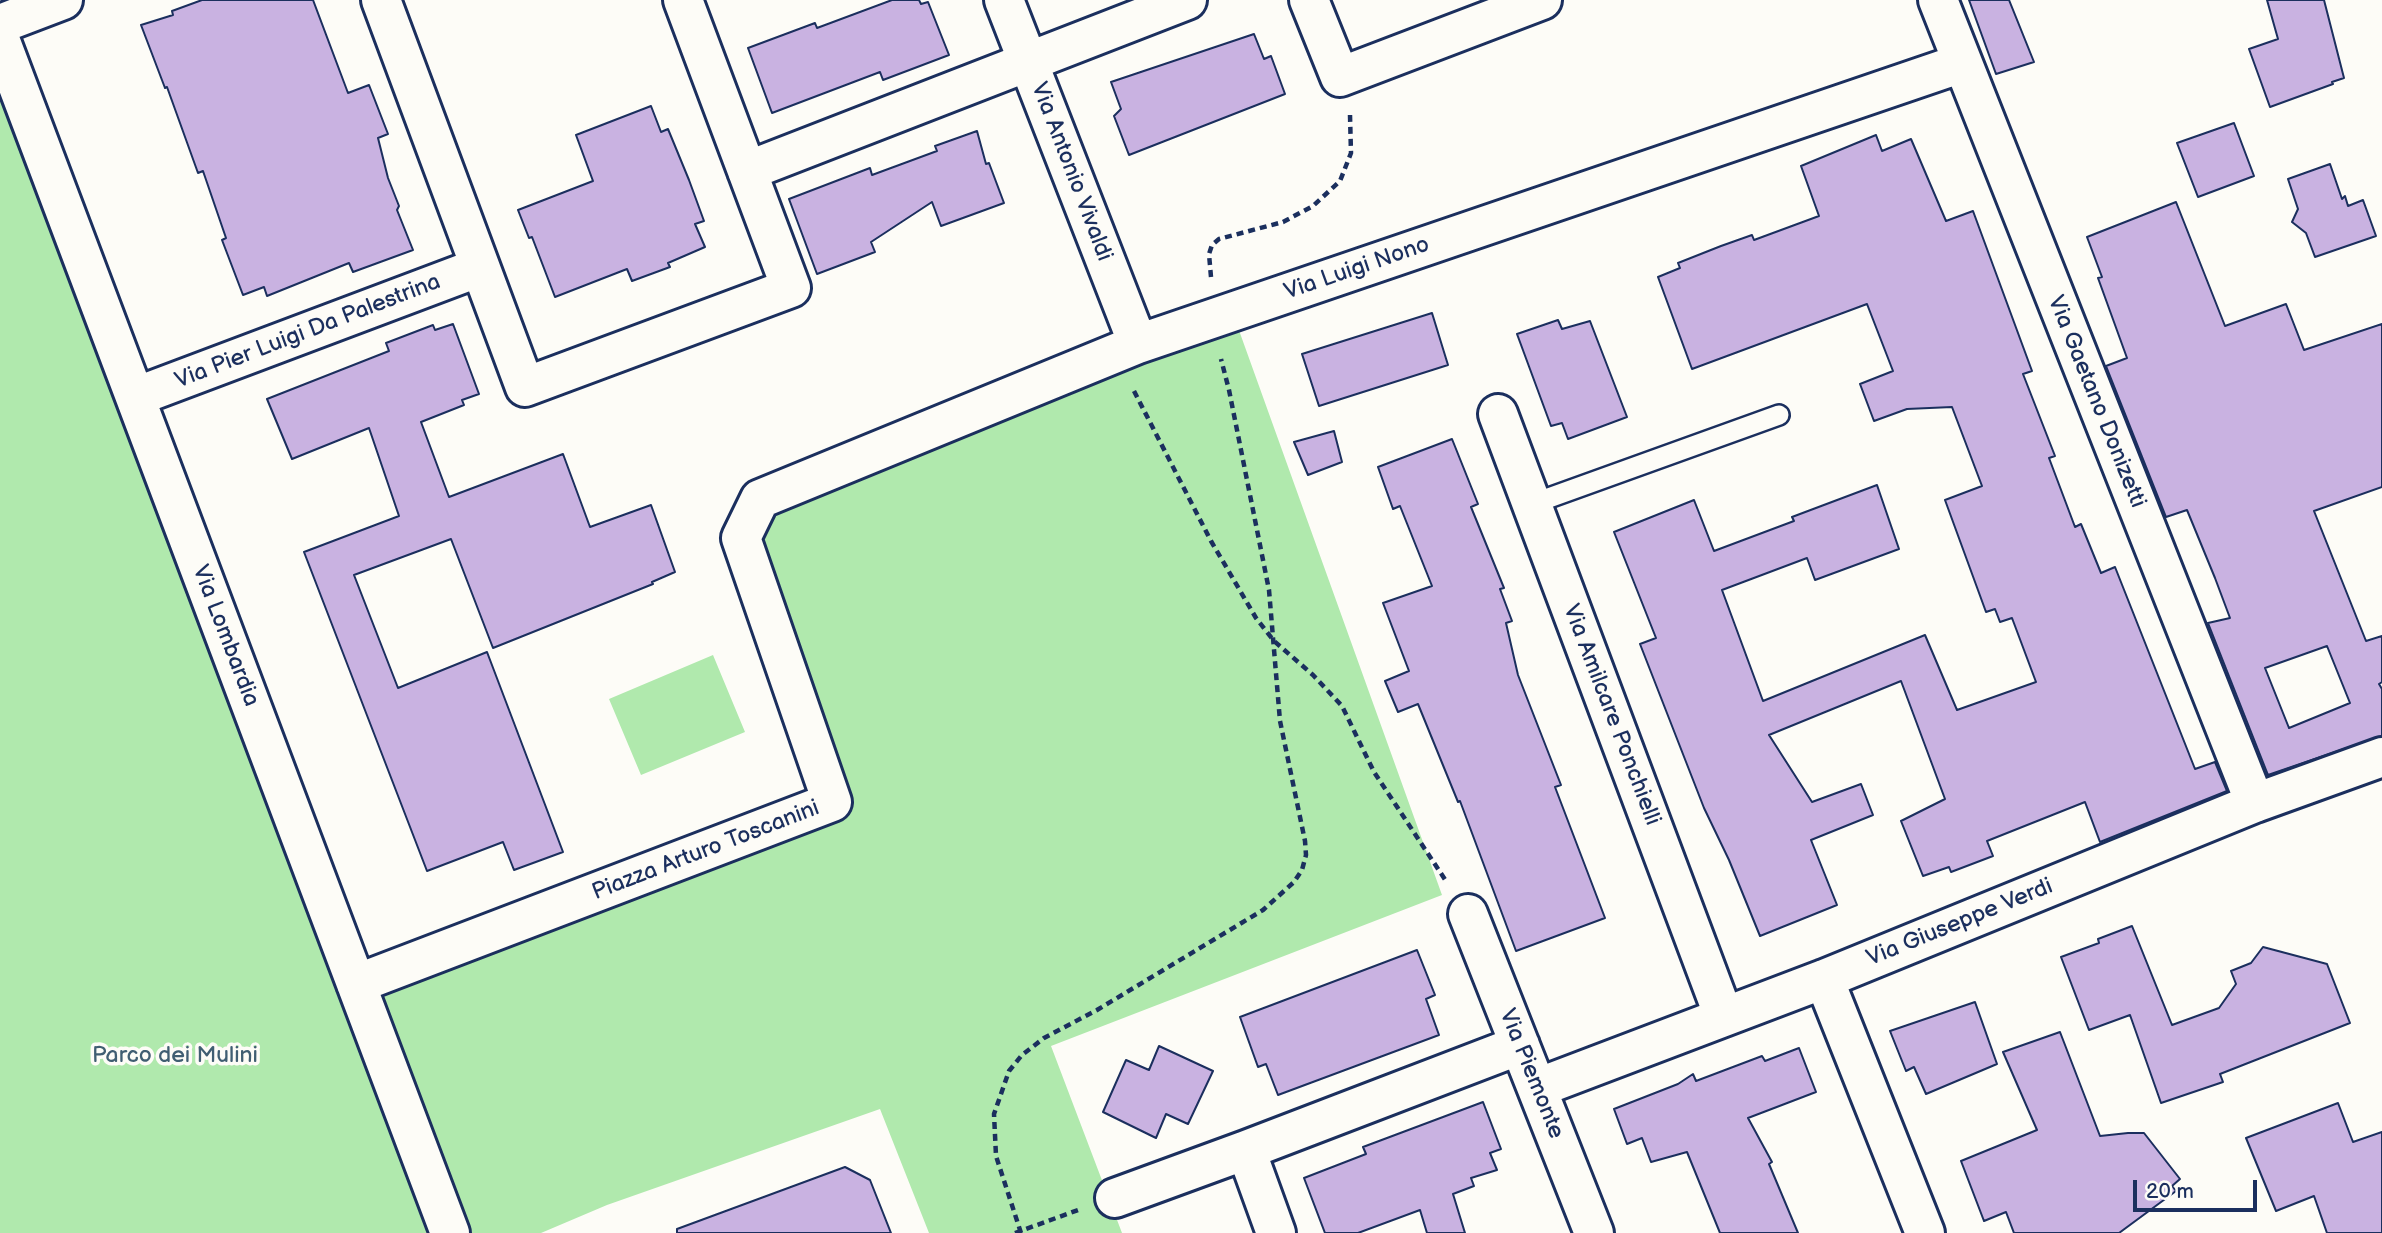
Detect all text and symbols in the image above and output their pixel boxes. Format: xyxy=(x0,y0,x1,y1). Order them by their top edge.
street label: Via Antonio Vivaldi xyxy=(1024,79,1118,265)
street label: Via Luigi Nono xyxy=(1281,231,1433,307)
street label: Via Pier Luigi Da Palestrina xyxy=(171,269,445,395)
street label: Via Gaetano Donizetti xyxy=(2041,292,2151,512)
street label: Via Lombardia xyxy=(185,561,265,711)
street label: Via Amilcare Ponchielli xyxy=(1556,601,1666,829)
street label: Piazza Arturo Toscanini xyxy=(589,795,823,907)
street label: Via Giuseppe Verdi xyxy=(1863,873,2057,973)
street label: Via Piemonte xyxy=(1492,1005,1570,1143)
park label: Parco dei Mulini xyxy=(92,1042,258,1070)
scale bar xyxy=(2137,1166,2261,1210)
text: 20 m xyxy=(2146,1179,2194,1204)

